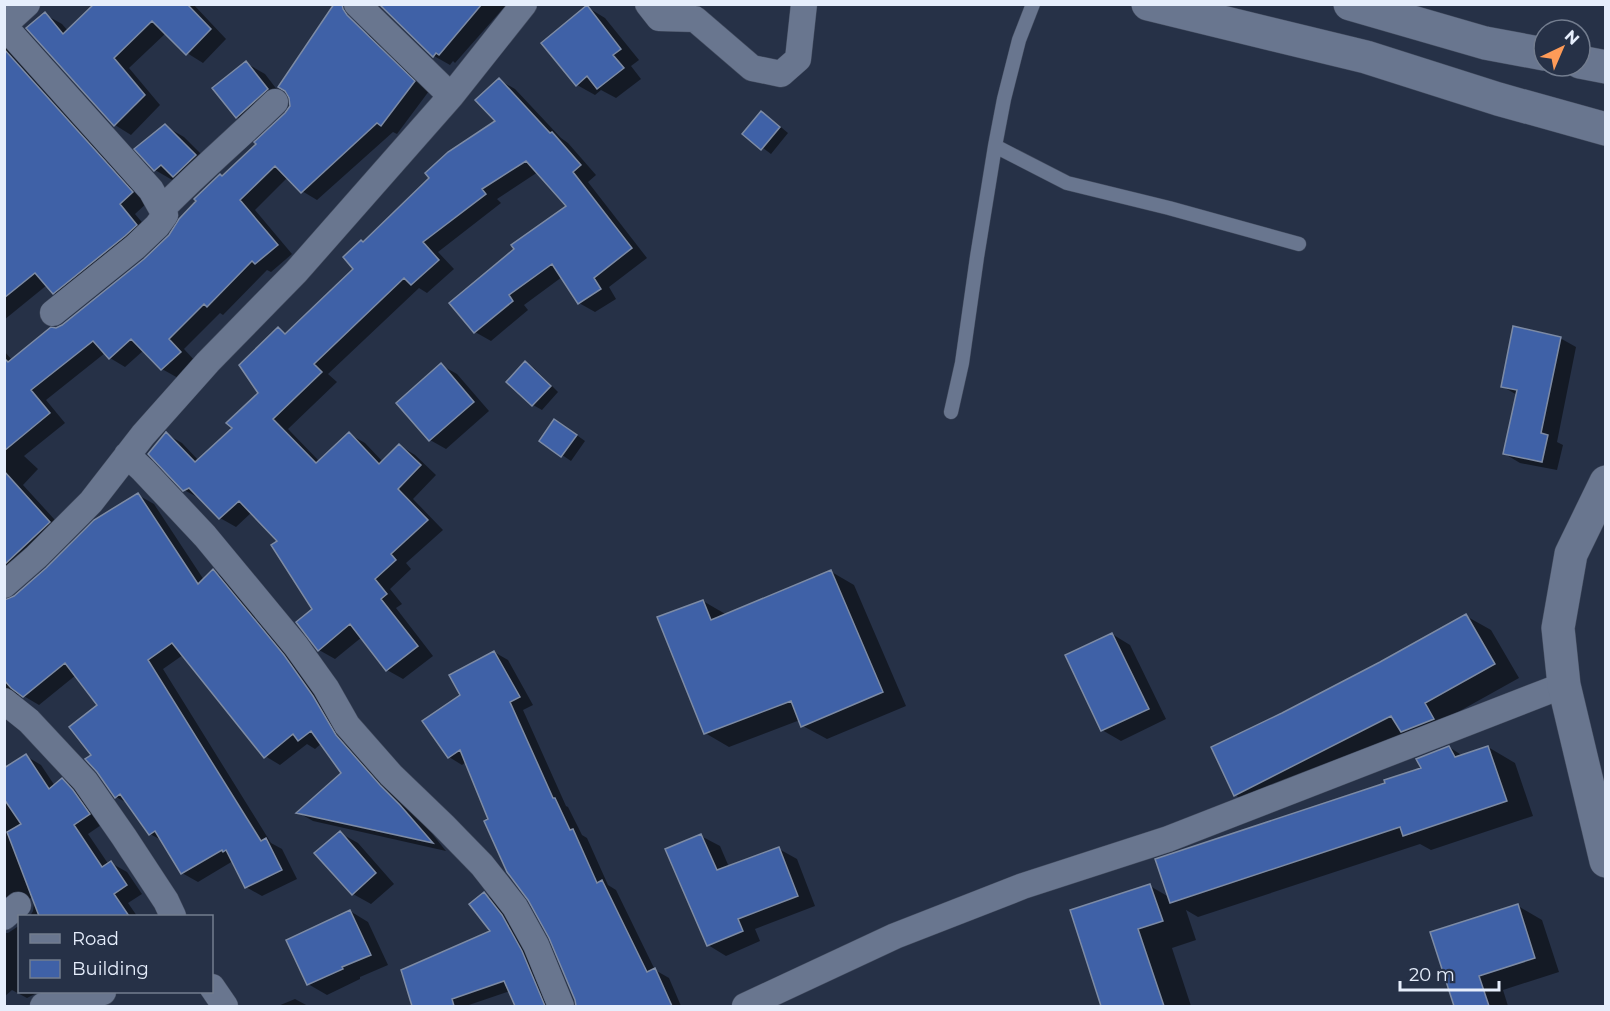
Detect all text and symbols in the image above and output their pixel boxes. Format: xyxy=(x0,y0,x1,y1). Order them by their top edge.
north arrow xyxy=(1532,18,1592,78)
text: N xyxy=(1561,26,1583,49)
legend xyxy=(18,915,213,993)
text: Road xyxy=(72,928,119,950)
scale bar xyxy=(1400,954,1499,992)
text: Building xyxy=(72,958,149,980)
text: 20 m xyxy=(1409,964,1455,986)

